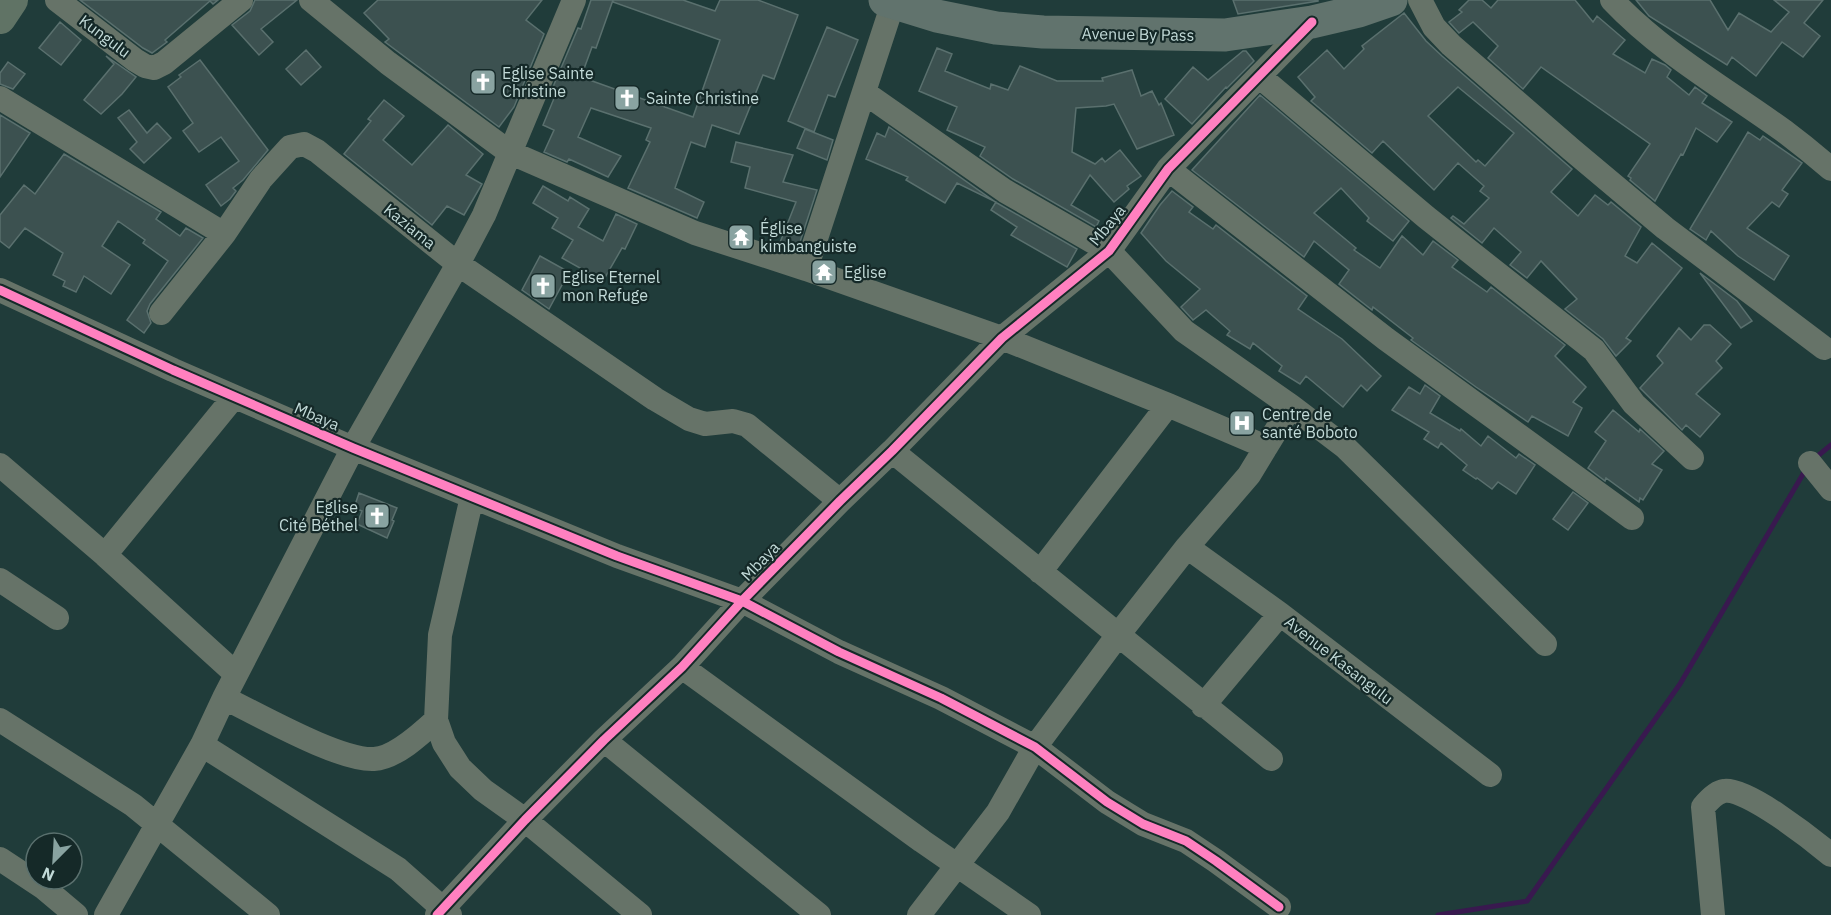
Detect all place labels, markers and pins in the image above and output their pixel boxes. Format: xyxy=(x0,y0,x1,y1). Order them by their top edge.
place label: Eglise Sainte Christine xyxy=(502,63,594,101)
church icon: Eglise Sainte Christine xyxy=(468,67,498,97)
church icon: Sainte Christine xyxy=(612,83,642,113)
place label: Sainte Christine xyxy=(646,88,759,108)
place label: Église kimbanguiste xyxy=(760,217,857,256)
temple icon: Église kimbanguiste xyxy=(726,222,756,252)
temple icon: Eglise xyxy=(809,257,839,287)
place label: Eglise xyxy=(844,262,887,282)
place label: Eglise Eternel mon Refuge xyxy=(562,267,660,305)
church icon: Eglise Eternel mon Refuge xyxy=(528,271,558,301)
place label: Centre de santé Boboto xyxy=(1262,404,1358,442)
hospital icon: Centre de santé Boboto xyxy=(1227,408,1257,438)
place label: Eglise Cité Béthel xyxy=(279,497,358,535)
church icon: Eglise Cité Béthel xyxy=(362,501,392,531)

